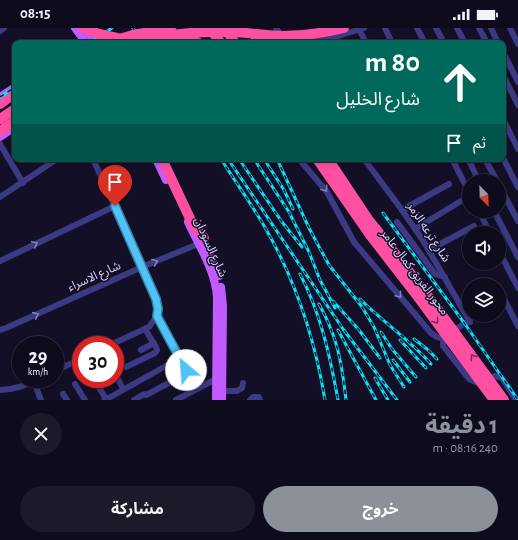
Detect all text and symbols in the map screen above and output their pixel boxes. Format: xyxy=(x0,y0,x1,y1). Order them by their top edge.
text: 08:15 xyxy=(20,6,51,21)
text: 80 m xyxy=(365,49,420,77)
icon: ahead xyxy=(434,56,486,108)
text: شارع الخليل xyxy=(336,91,420,109)
icon: arrive xyxy=(443,132,465,154)
text: ثم xyxy=(473,136,486,151)
pin xyxy=(98,165,132,206)
icon: arrive xyxy=(104,171,126,193)
north arrow xyxy=(462,174,506,218)
map controls xyxy=(462,174,506,322)
one-way arrow xyxy=(320,185,327,192)
street label: شارع ترعه الزمر xyxy=(402,199,453,266)
street label: شارع السودان xyxy=(190,215,230,280)
street label: محور الفريق كمال عامر xyxy=(377,226,451,318)
button: sound xyxy=(462,226,506,270)
one-way arrow xyxy=(31,241,39,249)
one-way arrow xyxy=(151,258,158,266)
street label: شارع الاسراء xyxy=(66,259,124,296)
button: layers xyxy=(462,278,506,322)
one-way arrow xyxy=(394,290,401,297)
one-way arrow xyxy=(32,312,39,320)
one-way arrow xyxy=(431,317,438,324)
speed limit sign: 30 xyxy=(72,336,124,388)
text: 29 xyxy=(28,347,48,367)
position arrow xyxy=(165,349,207,391)
one-way arrow xyxy=(471,355,478,362)
text: km/h xyxy=(28,367,48,377)
button: close xyxy=(20,413,62,455)
text: 1 دقيقة xyxy=(425,414,498,438)
text: 240 m · 08:16 xyxy=(433,442,498,455)
button: مشاركة xyxy=(20,486,255,532)
button: خروج xyxy=(263,486,498,532)

